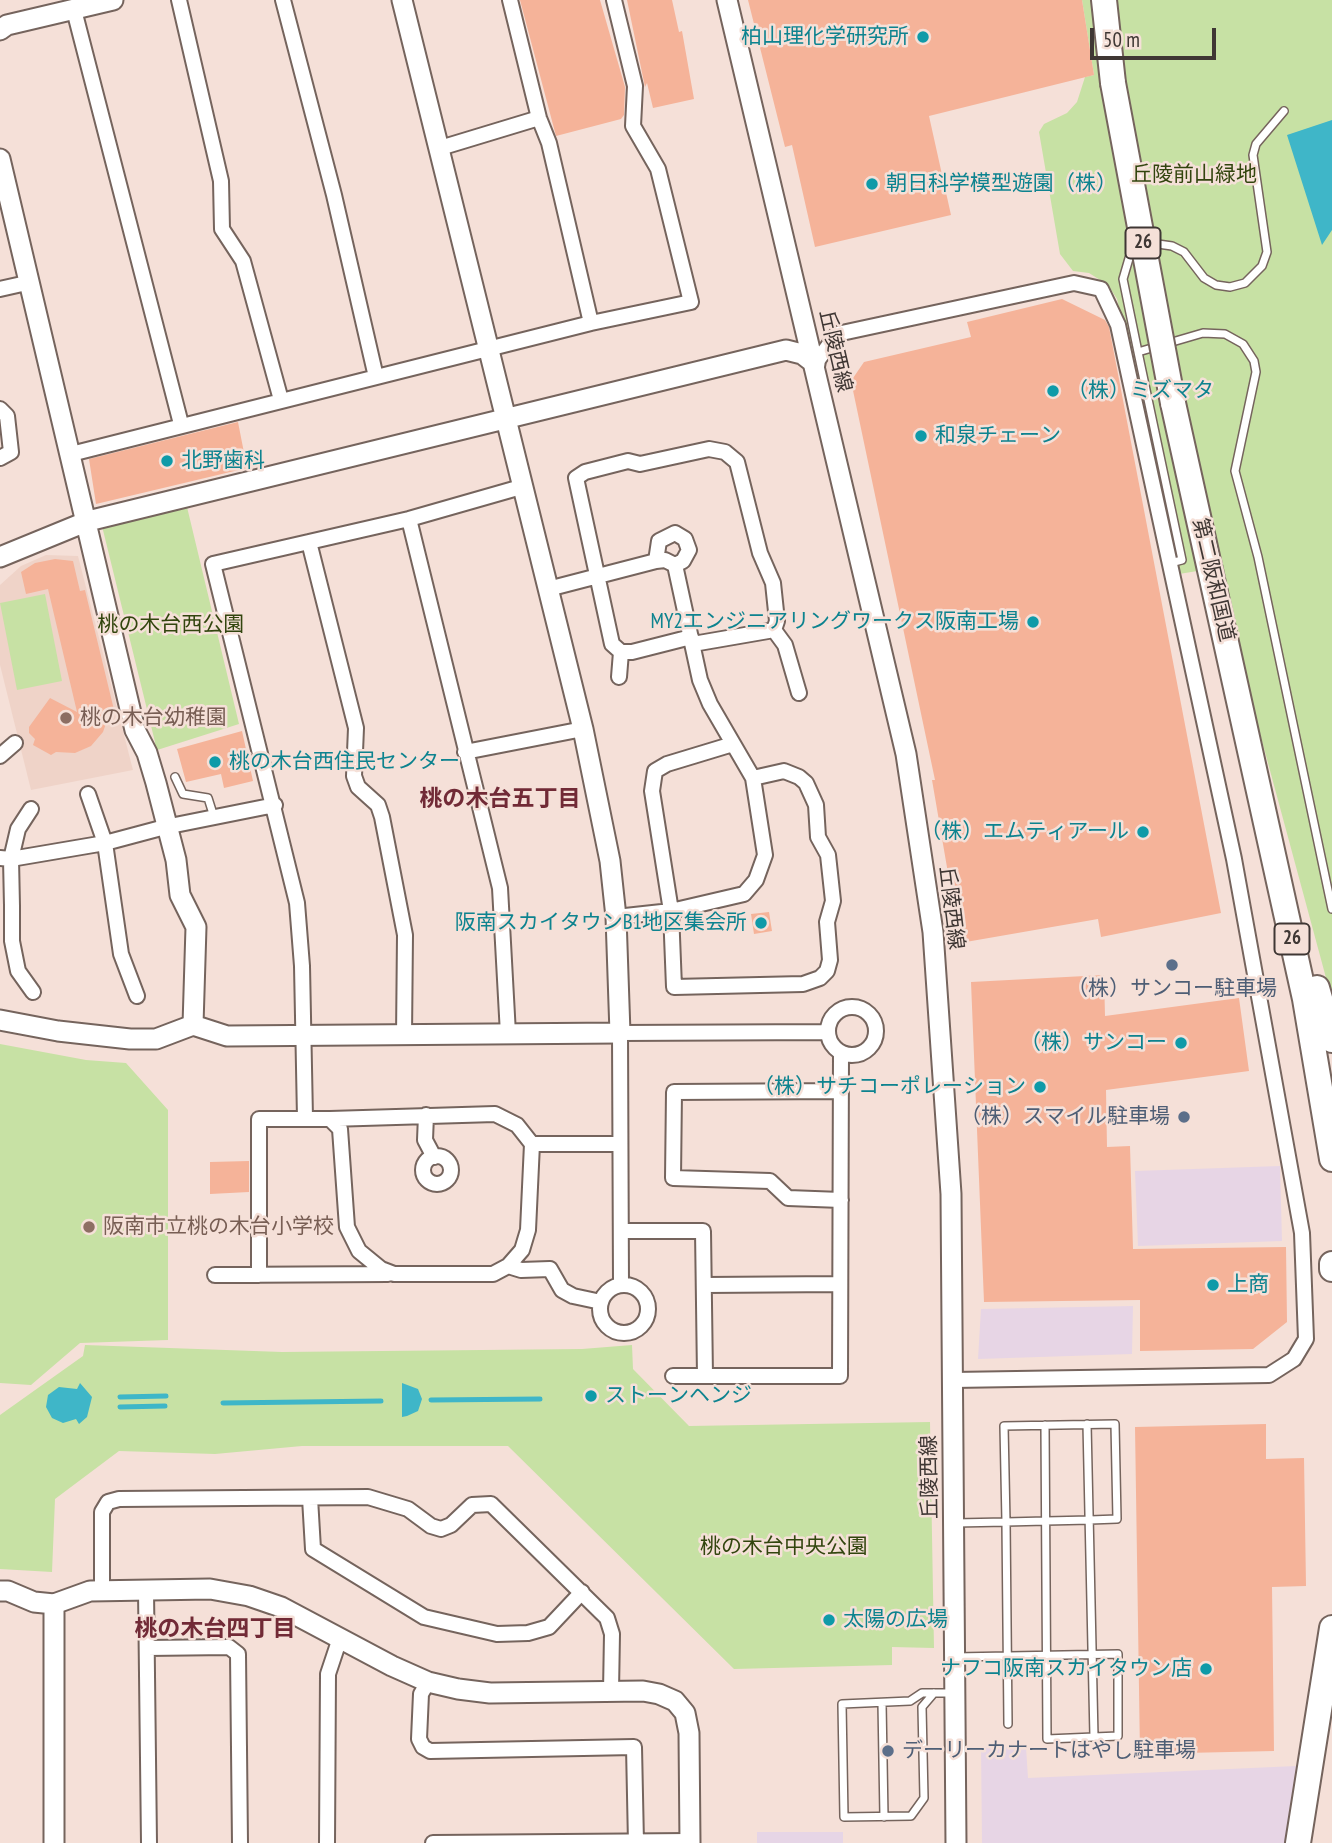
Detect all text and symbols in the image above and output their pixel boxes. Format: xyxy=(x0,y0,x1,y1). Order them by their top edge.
scale bar xyxy=(1094,14,1220,58)
place label: 柏山理化学研究所 xyxy=(741,24,909,50)
text: 50 m xyxy=(1103,26,1140,53)
marker: 柏山理化学研究所 xyxy=(915,29,931,45)
park label: 丘陵前山緑地 xyxy=(1131,162,1257,188)
place label: 朝日科学模型遊園（株） xyxy=(886,171,1117,197)
marker: 朝日科学模型遊園（株） xyxy=(864,176,880,192)
road number: 26 xyxy=(1126,228,1160,258)
street label: 丘陵西線 xyxy=(813,307,857,395)
place label: （株）ミズマタ xyxy=(1067,378,1214,404)
marker: （株）ミズマタ xyxy=(1045,383,1061,399)
place label: 和泉チェーン xyxy=(935,423,1061,449)
marker: 和泉チェーン xyxy=(913,428,929,444)
place label: 北野歯科 xyxy=(181,448,265,474)
marker: 北野歯科 xyxy=(159,453,175,469)
street label: 第二阪和国道 xyxy=(1187,516,1239,644)
place label: MY2エンジニアリングワークス阪南工場 xyxy=(651,609,1019,635)
park label: 桃の木台西公園 xyxy=(98,612,244,638)
marker: MY2エンジニアリングワークス阪南工場 xyxy=(1025,614,1041,630)
place label: 桃の木台幼稚園 xyxy=(80,705,227,731)
marker: 桃の木台幼稚園 xyxy=(58,710,74,726)
place label: 桃の木台西住民センター xyxy=(229,749,460,775)
marker: 桃の木台西住民センター xyxy=(207,754,223,770)
district label: 桃の木台五丁目 xyxy=(420,785,580,813)
place label: （株）エムティアール xyxy=(920,819,1129,845)
marker: （株）エムティアール xyxy=(1135,824,1151,840)
street label: 丘陵西線 xyxy=(933,865,969,951)
place label: 阪南スカイタウンB1地区集会所 xyxy=(455,910,747,936)
marker: 阪南スカイタウンB1地区集会所 xyxy=(753,915,769,931)
road number: 26 xyxy=(1274,923,1310,954)
marker: （株）サンコー駐車場 xyxy=(1164,957,1180,973)
place label: （株）サンコー駐車場 xyxy=(1067,976,1277,1002)
place label: （株）サンコー xyxy=(1020,1030,1167,1056)
marker: （株）サンコー xyxy=(1173,1035,1189,1051)
place label: （株）サチコーポレーション xyxy=(753,1074,1026,1100)
marker: （株）サチコーポレーション xyxy=(1032,1079,1048,1095)
place label: （株）スマイル駐車場 xyxy=(960,1104,1170,1130)
marker: （株）スマイル駐車場 xyxy=(1176,1109,1192,1125)
place label: 阪南市立桃の木台小学校 xyxy=(103,1214,334,1240)
marker: 阪南市立桃の木台小学校 xyxy=(81,1219,97,1235)
place label: 上商 xyxy=(1227,1272,1269,1298)
marker: 上商 xyxy=(1205,1277,1221,1293)
place label: ストーンヘンジ xyxy=(605,1383,752,1409)
marker: ストーンヘンジ xyxy=(583,1388,599,1404)
street label: 丘陵西線 xyxy=(917,1435,943,1519)
park label: 桃の木台中央公園 xyxy=(700,1534,868,1560)
place label: 太陽の広場 xyxy=(843,1607,948,1633)
marker: 太陽の広場 xyxy=(821,1612,837,1628)
district label: 桃の木台四丁目 xyxy=(135,1615,295,1643)
place label: ナフコ阪南スカイタウン店 xyxy=(940,1656,1192,1682)
marker: ナフコ阪南スカイタウン店 xyxy=(1198,1661,1214,1677)
place label: デーリーカナートはやし駐車場 xyxy=(902,1738,1196,1764)
marker: デーリーカナートはやし駐車場 xyxy=(880,1743,896,1759)

